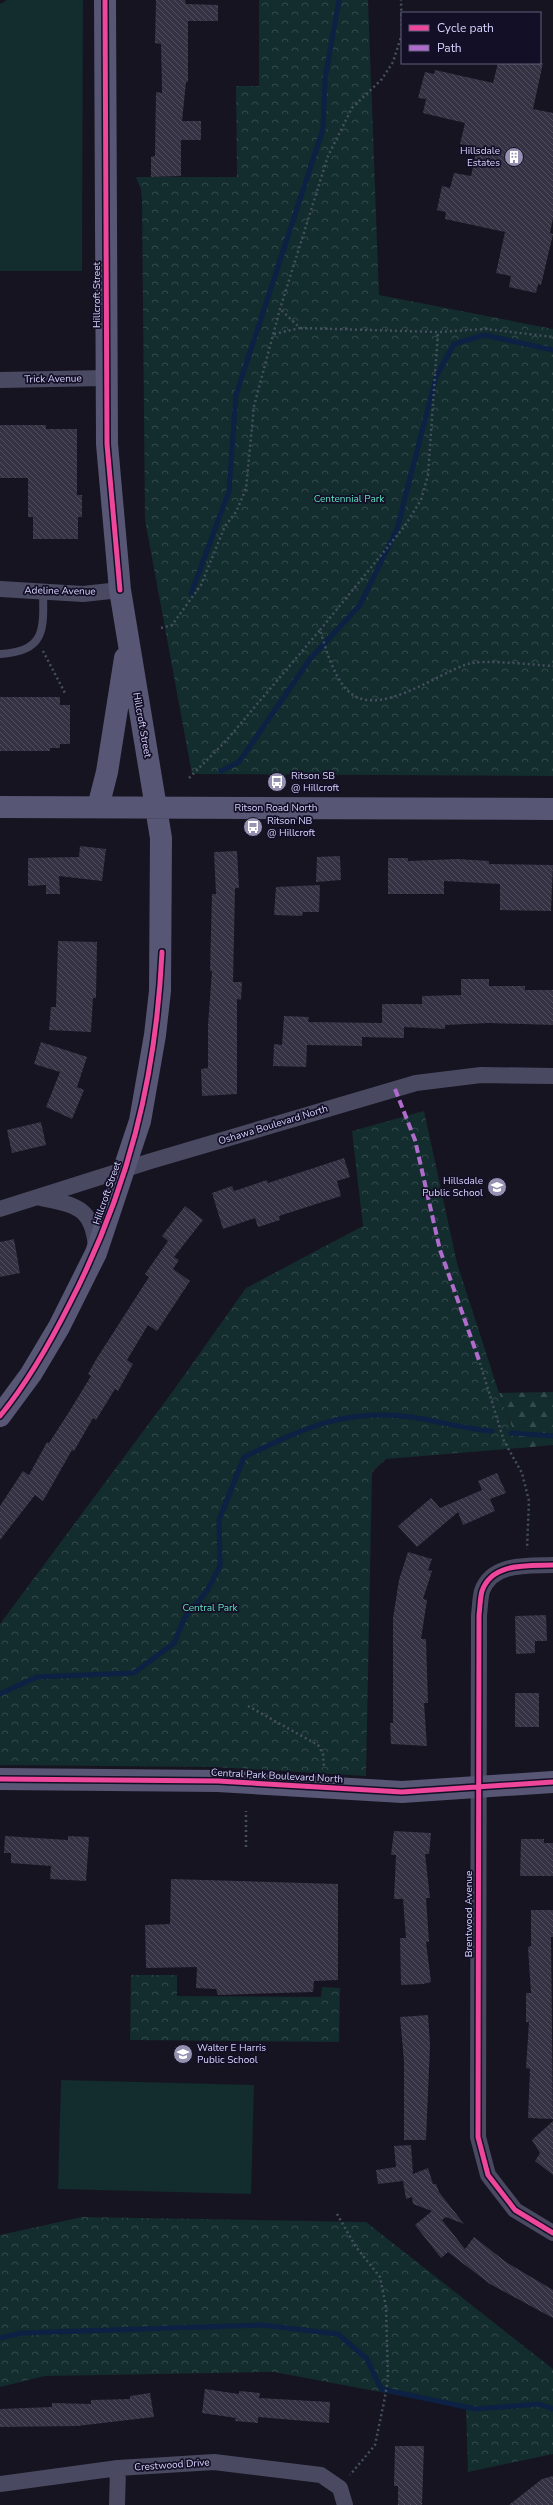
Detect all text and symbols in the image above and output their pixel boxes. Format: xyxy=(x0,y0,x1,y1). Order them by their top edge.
legend xyxy=(401,12,541,64)
text: Cycle path xyxy=(437,20,494,36)
text: Path xyxy=(437,40,462,56)
place label: Hillsdale Estates xyxy=(460,144,500,170)
building icon: Hillsdale Estates xyxy=(503,146,525,168)
street label: Hillcroft Street xyxy=(90,262,104,328)
street label: Trick Avenue xyxy=(24,372,82,386)
park label: Centennial Park xyxy=(314,492,385,506)
street label: Adeline Avenue xyxy=(24,583,96,599)
street label: Hillcroft Street xyxy=(129,691,155,759)
place label: Ritson SB @ Hillcroft xyxy=(291,769,340,795)
bus stop icon: Ritson SB @ Hillcroft xyxy=(266,771,288,793)
street label: Ritson Road North xyxy=(235,801,317,815)
place label: Ritson NB @ Hillcroft xyxy=(267,814,316,840)
bus stop icon: Ritson NB @ Hillcroft xyxy=(242,816,264,838)
street label: Oshawa Boulevard North xyxy=(216,1102,330,1148)
street label: Hillcroft Street xyxy=(90,1159,125,1226)
place label: Hillsdale Public School xyxy=(422,1174,483,1200)
school or university icon: Hillsdale Public School xyxy=(486,1176,508,1198)
park label: Central Park xyxy=(182,1601,239,1615)
street label: Central Park Boulevard North xyxy=(211,1766,343,1786)
street label: Brentwood Avenue xyxy=(462,1871,476,1957)
place label: Walter E Harris Public School xyxy=(197,2041,266,2067)
school or university icon: Walter E Harris Public School xyxy=(172,2043,194,2065)
street label: Crestwood Drive xyxy=(134,2455,210,2475)

